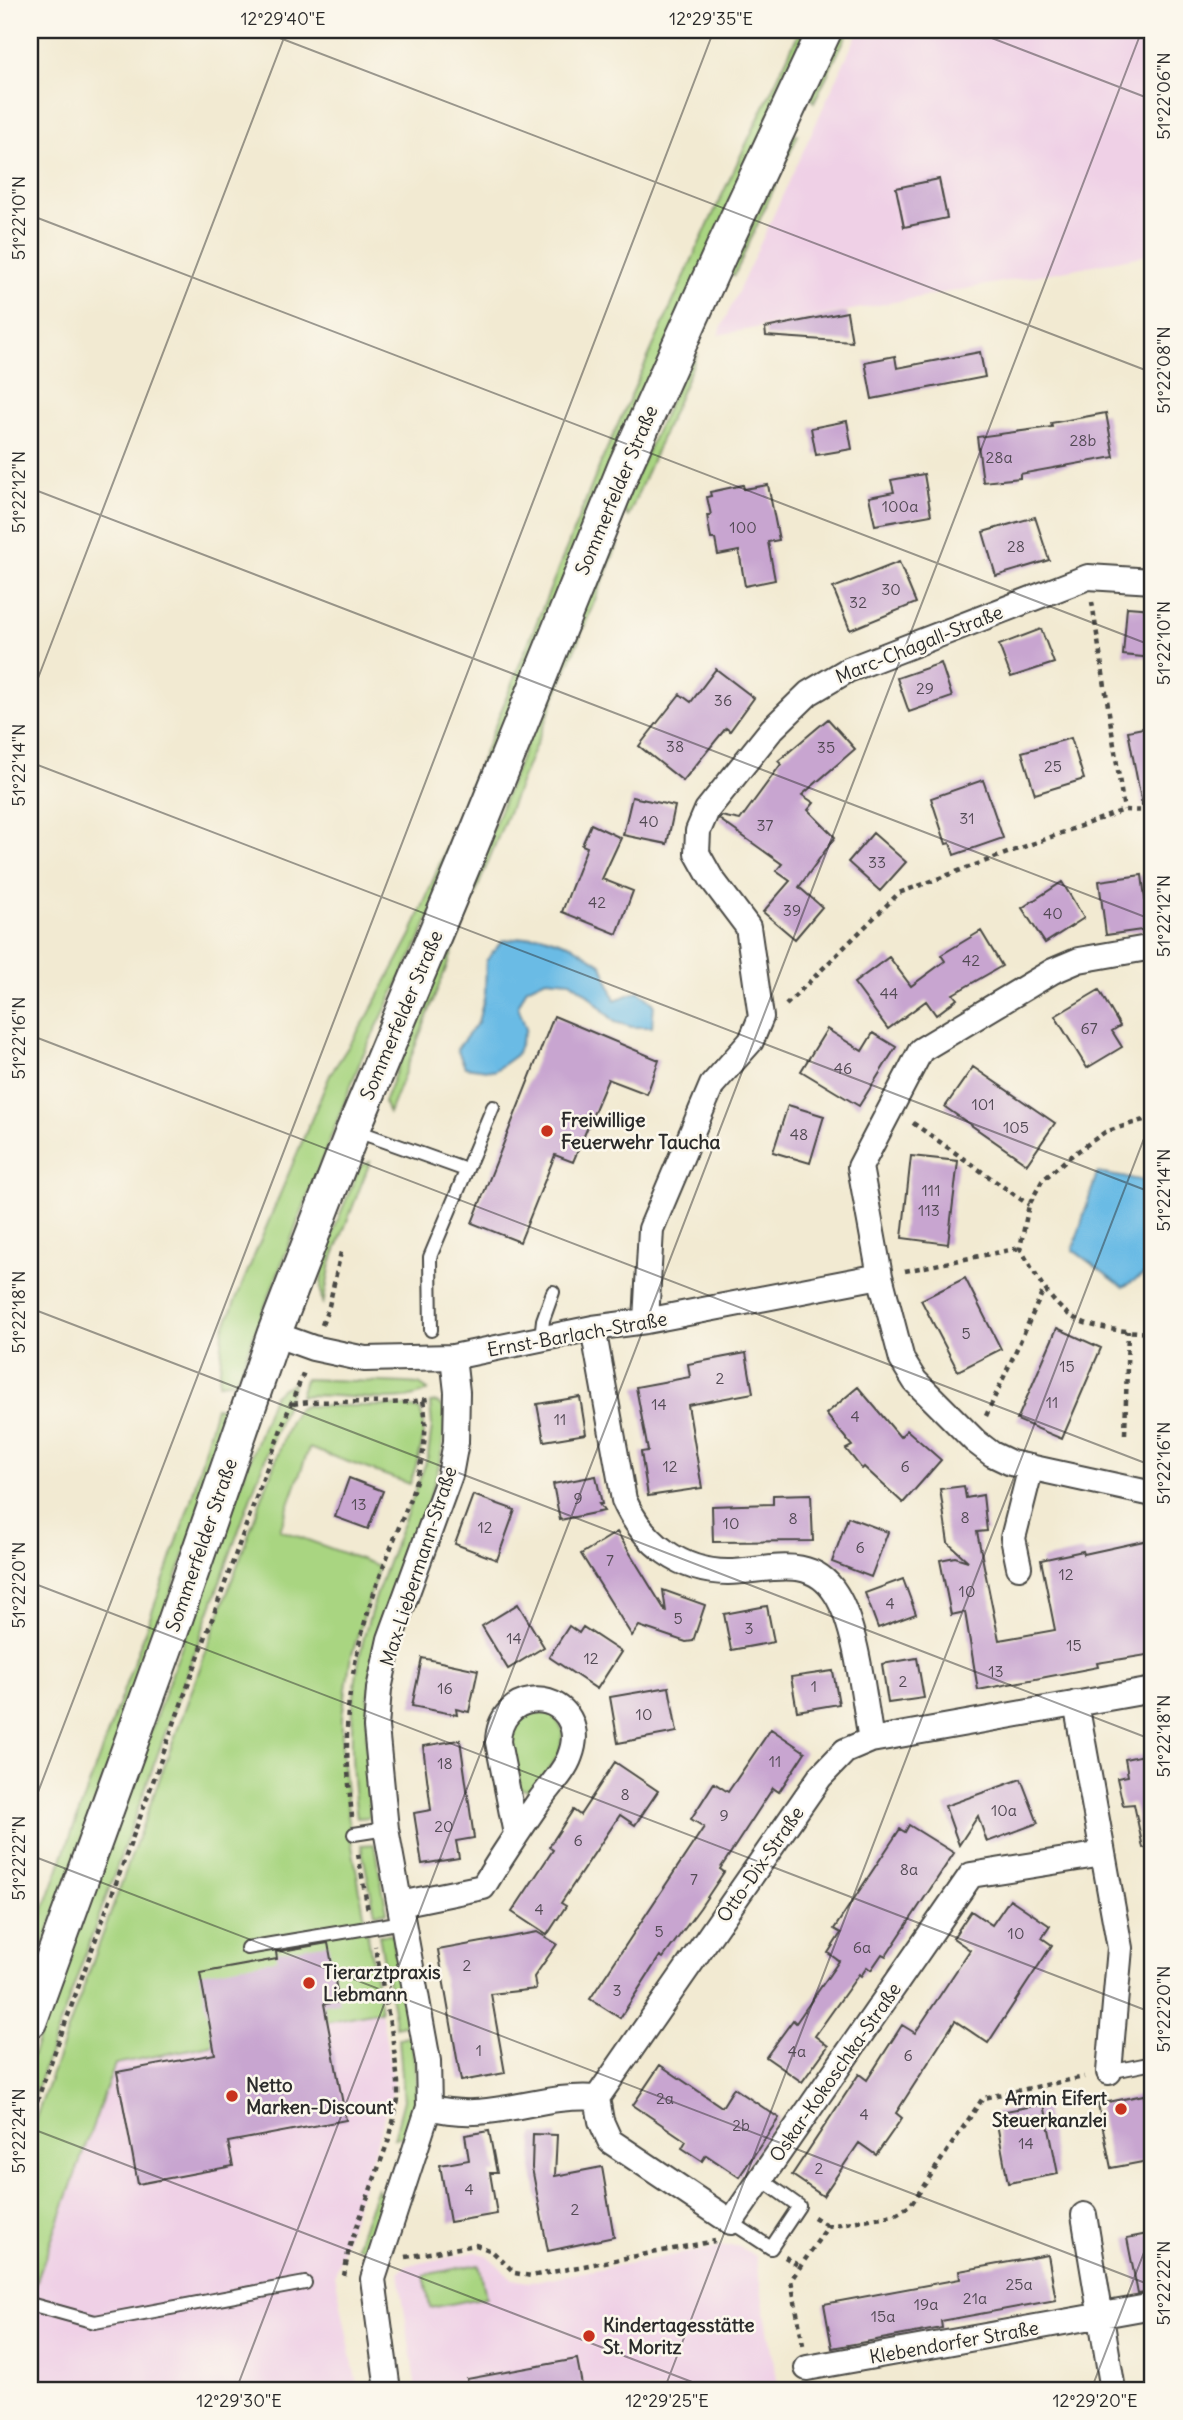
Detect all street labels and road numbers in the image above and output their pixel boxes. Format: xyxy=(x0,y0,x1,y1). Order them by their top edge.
street label: Sommerfelder Straße xyxy=(569,402,663,578)
street label: Marc-Chagall-Straße xyxy=(832,599,1006,689)
street label: Sommerfelder Straße xyxy=(354,927,448,1103)
street label: Ernst-Barlach-Straße xyxy=(485,1306,669,1362)
street label: Sommerfelder Straße xyxy=(160,1455,242,1635)
street label: Max-Liebermann-Straße xyxy=(374,1463,462,1669)
street label: Otto-Dix-Straße xyxy=(711,1801,809,1927)
street label: Oskar-Kokoschka-Straße xyxy=(764,1978,906,2166)
street label: Klebendorfer Straße xyxy=(867,2315,1041,2369)

